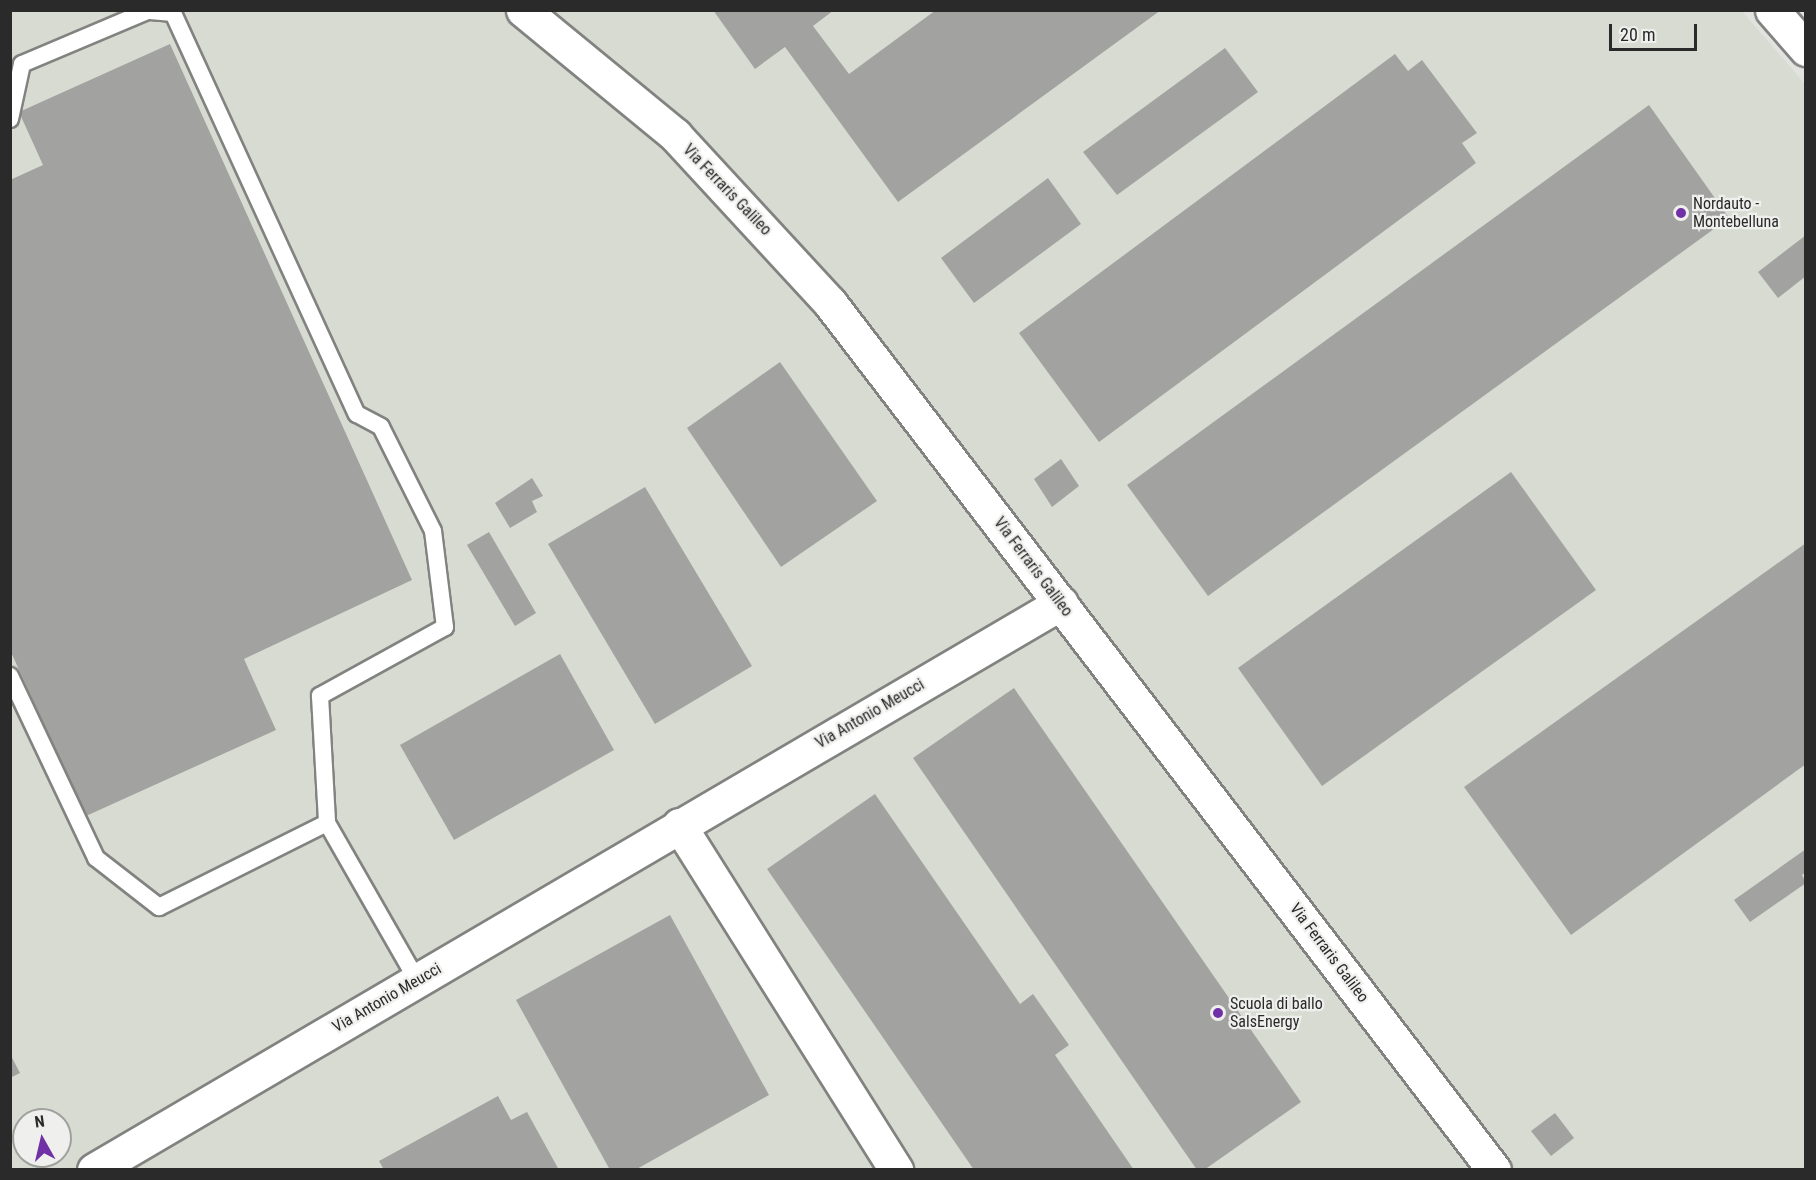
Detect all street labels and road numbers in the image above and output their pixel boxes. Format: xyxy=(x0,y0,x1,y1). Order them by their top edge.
street label: Via Ferraris Galileo xyxy=(679,140,775,240)
street label: Via Ferraris Galileo xyxy=(989,514,1077,620)
street label: Via Antonio Meucci xyxy=(812,675,928,753)
street label: Via Ferraris Galileo xyxy=(1285,900,1373,1006)
street label: Via Antonio Meucci xyxy=(329,959,445,1037)

